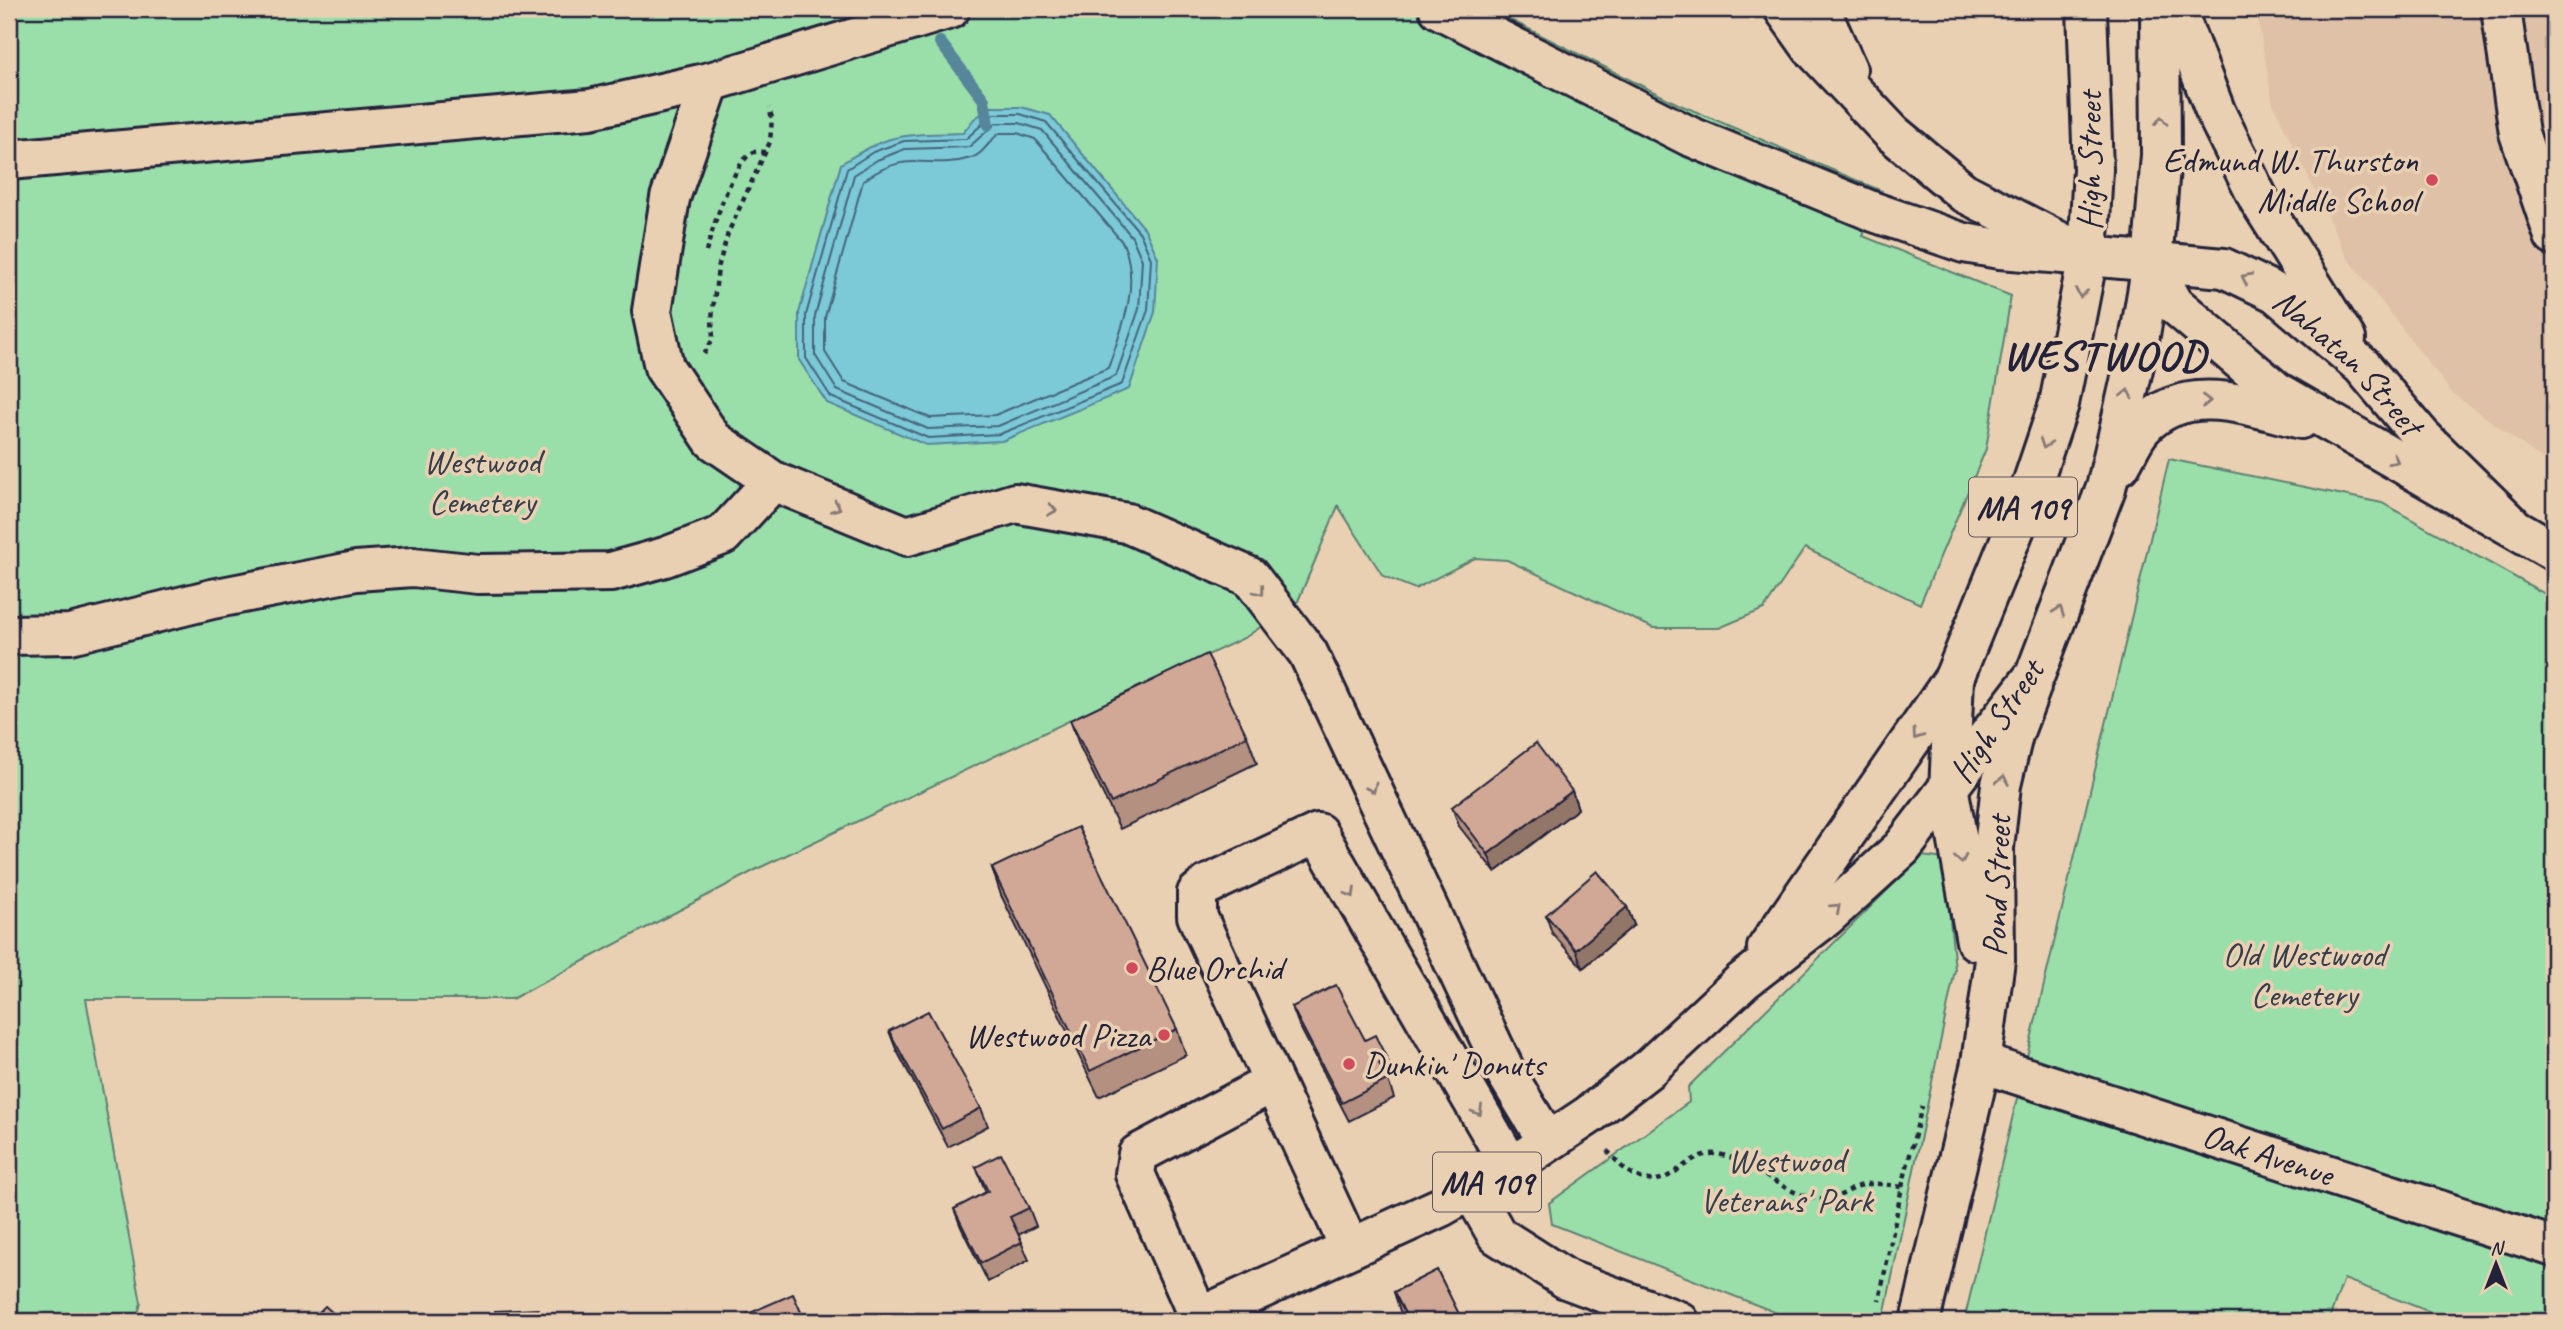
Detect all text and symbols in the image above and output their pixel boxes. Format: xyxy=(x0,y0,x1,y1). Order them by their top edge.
street label: High Street xyxy=(2067,88,2112,230)
one-way arrow xyxy=(2153,115,2169,125)
place label: Edmund W. Thurston Middle School xyxy=(2163,138,2424,223)
marker: Edmund W. Thurston Middle School xyxy=(2424,172,2440,188)
one-way arrow xyxy=(2241,273,2253,287)
street label: Nahatan Street xyxy=(2264,278,2435,448)
one-way arrow xyxy=(2075,287,2090,299)
district label: WESTWOOD xyxy=(2003,329,2209,382)
one-way arrow xyxy=(2119,389,2134,401)
one-way arrow xyxy=(2201,393,2211,409)
one-way arrow xyxy=(2039,438,2053,450)
park label: Westwood Cemetery xyxy=(423,439,546,524)
one-way arrow xyxy=(2387,452,2400,465)
road number: MA 109 xyxy=(1969,478,2077,536)
one-way arrow xyxy=(830,499,842,513)
one-way arrow xyxy=(1046,502,1058,517)
one-way arrow xyxy=(1252,583,1265,596)
one-way arrow xyxy=(2050,605,2064,617)
street label: High Street xyxy=(1939,648,2056,791)
one-way arrow xyxy=(1912,727,1925,740)
one-way arrow xyxy=(1994,774,2009,786)
one-way arrow xyxy=(1363,781,1377,793)
street label: Pond Street xyxy=(1972,811,2022,957)
one-way arrow xyxy=(1953,853,1968,865)
one-way arrow xyxy=(1343,885,1356,898)
one-way arrow xyxy=(1827,904,1840,917)
park label: Old Westwood Cemetery xyxy=(2222,932,2391,1017)
place label: Blue Orchid xyxy=(1146,946,1288,991)
marker: Blue Orchid xyxy=(1124,960,1140,976)
place label: Westwood Pizza xyxy=(965,1013,1152,1058)
marker: Westwood Pizza xyxy=(1156,1027,1172,1043)
place label: Dunkin' Donuts xyxy=(1363,1042,1548,1087)
marker: Dunkin' Donuts xyxy=(1341,1056,1357,1072)
one-way arrow xyxy=(1470,1104,1483,1116)
street label: Oak Avenue xyxy=(2197,1112,2341,1197)
park label: Westwood Veterans' Park xyxy=(1699,1138,1875,1223)
road number: MA 109 xyxy=(1433,1152,1541,1212)
north arrow xyxy=(2462,1228,2532,1298)
text: N xyxy=(2490,1236,2505,1260)

